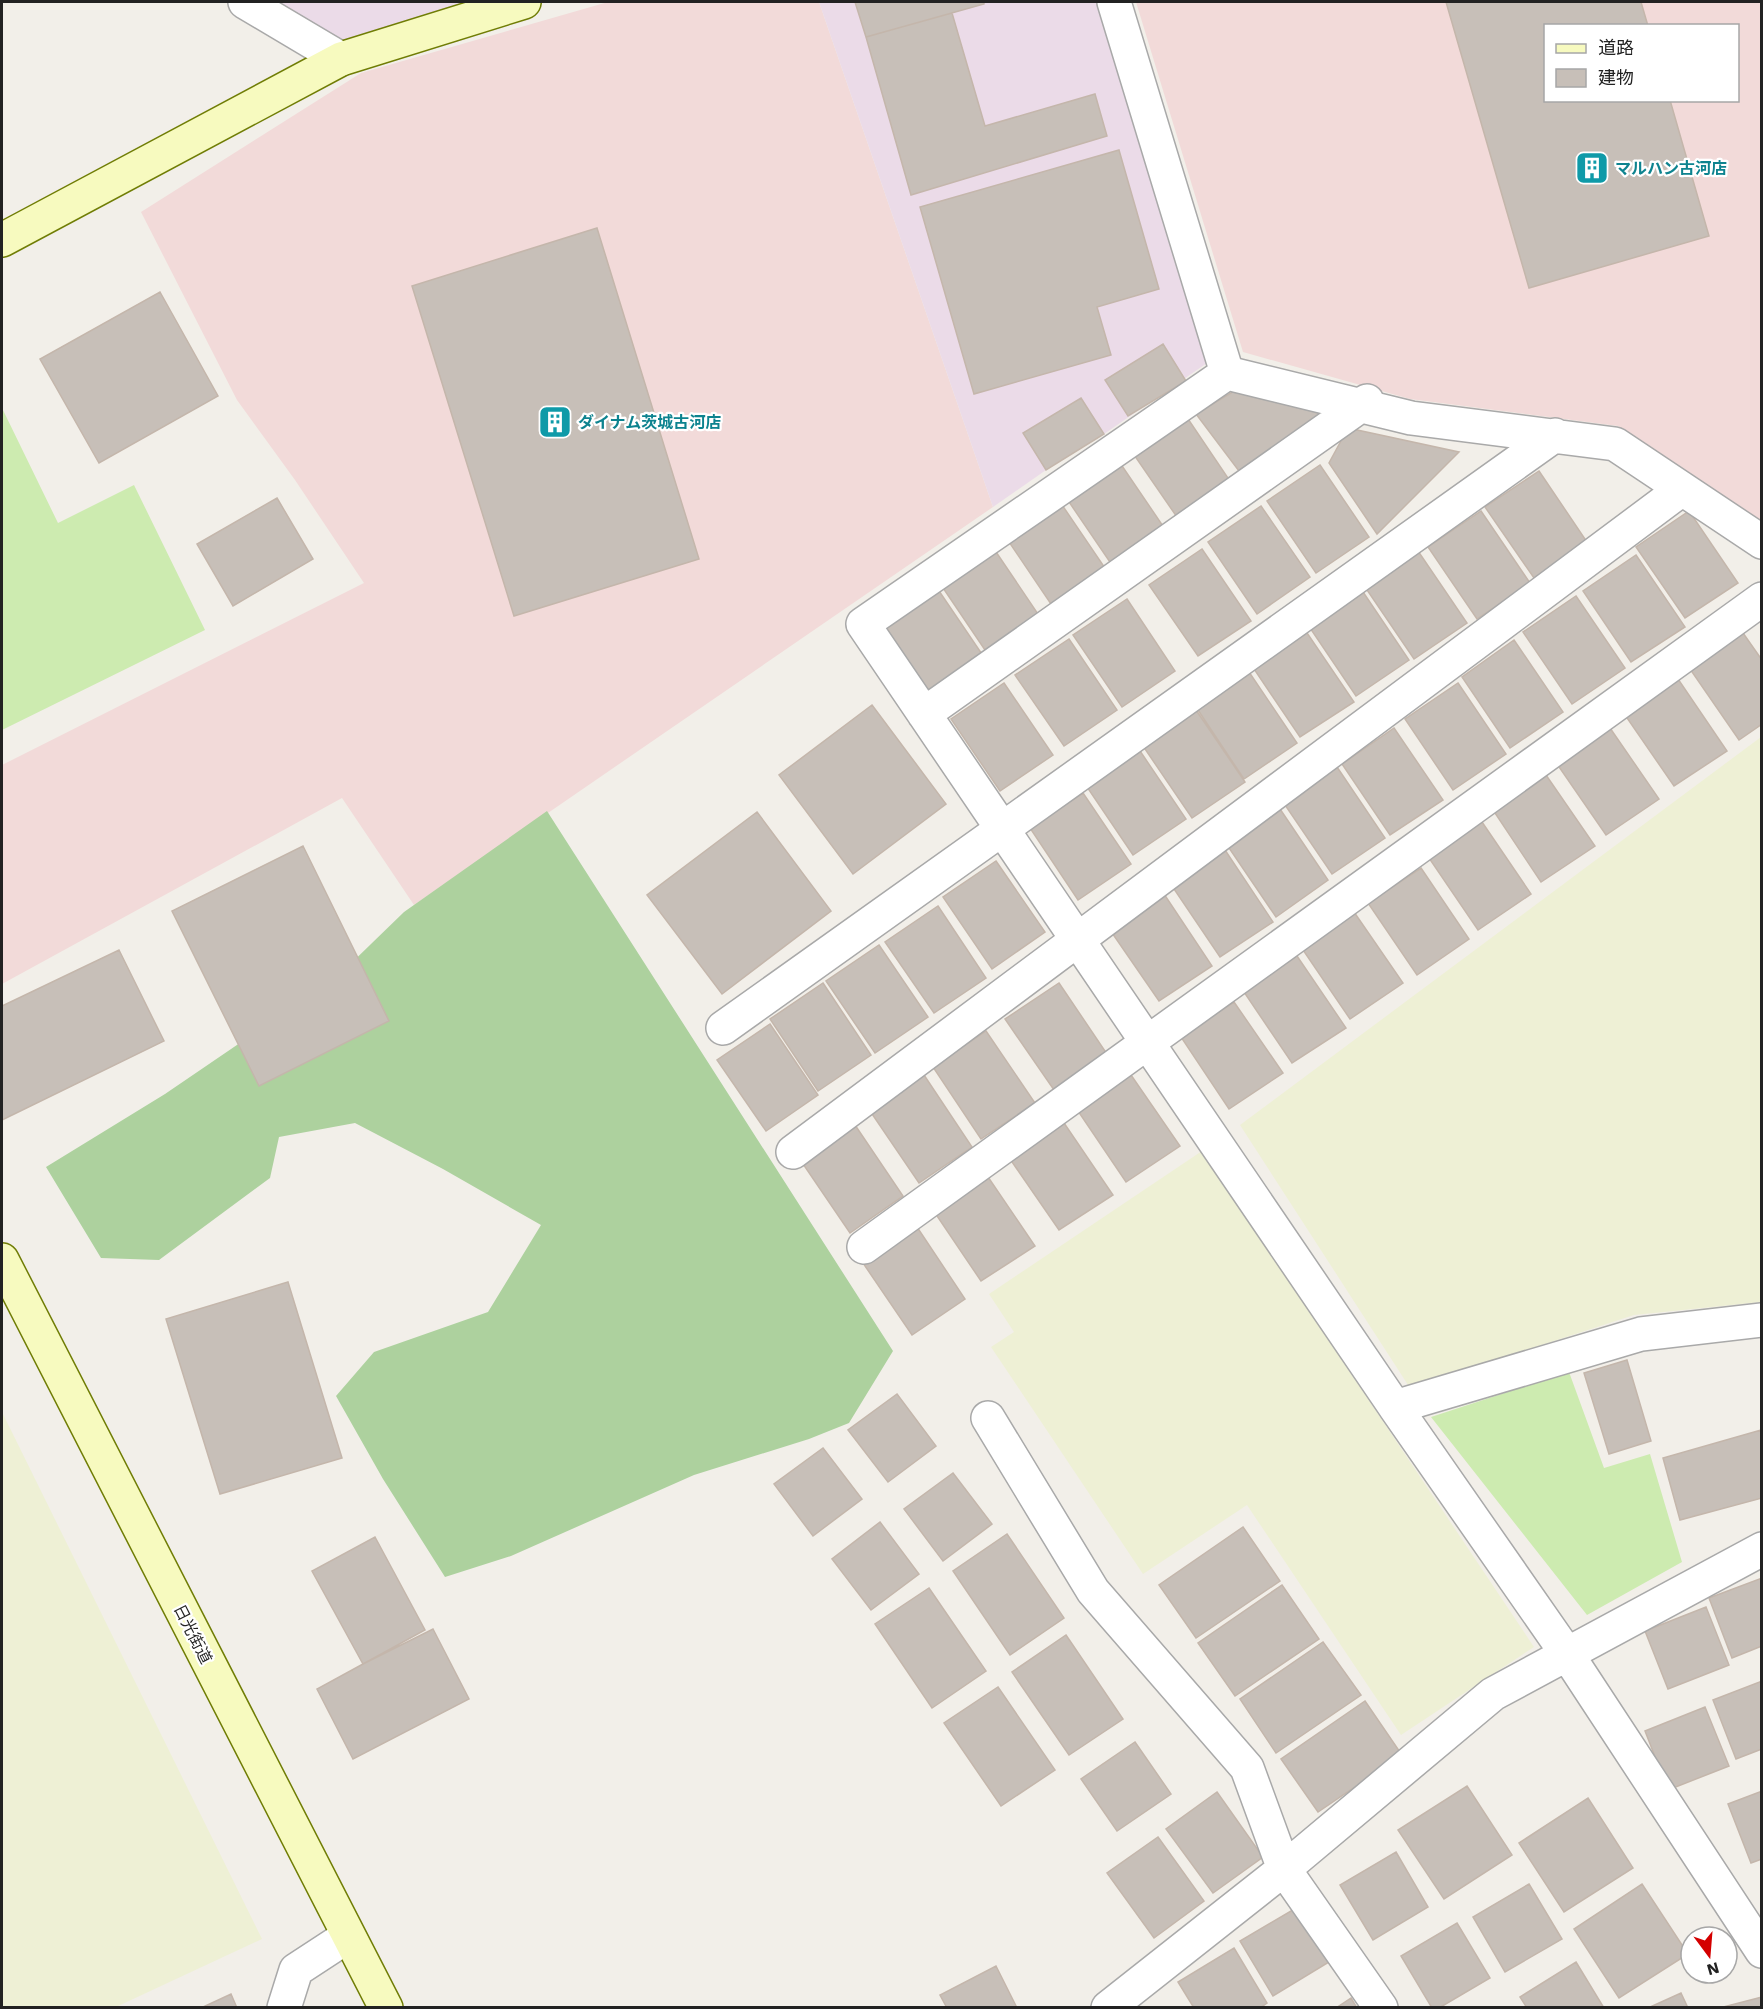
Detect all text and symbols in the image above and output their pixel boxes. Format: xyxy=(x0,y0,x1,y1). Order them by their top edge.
legend xyxy=(1544,24,1739,102)
text: 道路 xyxy=(1598,37,1634,58)
text: 建物 xyxy=(1598,67,1634,88)
building icon: マルハン古河店 xyxy=(1574,150,1610,186)
place label: マルハン古河店 xyxy=(1615,159,1727,178)
building icon: ダイナム茨城古河店 xyxy=(537,404,573,440)
place label: ダイナム茨城古河店 xyxy=(578,413,721,432)
street label: 日光街道 xyxy=(170,1601,216,1667)
north arrow xyxy=(1679,1925,1739,1985)
text: N xyxy=(1705,1958,1721,1980)

